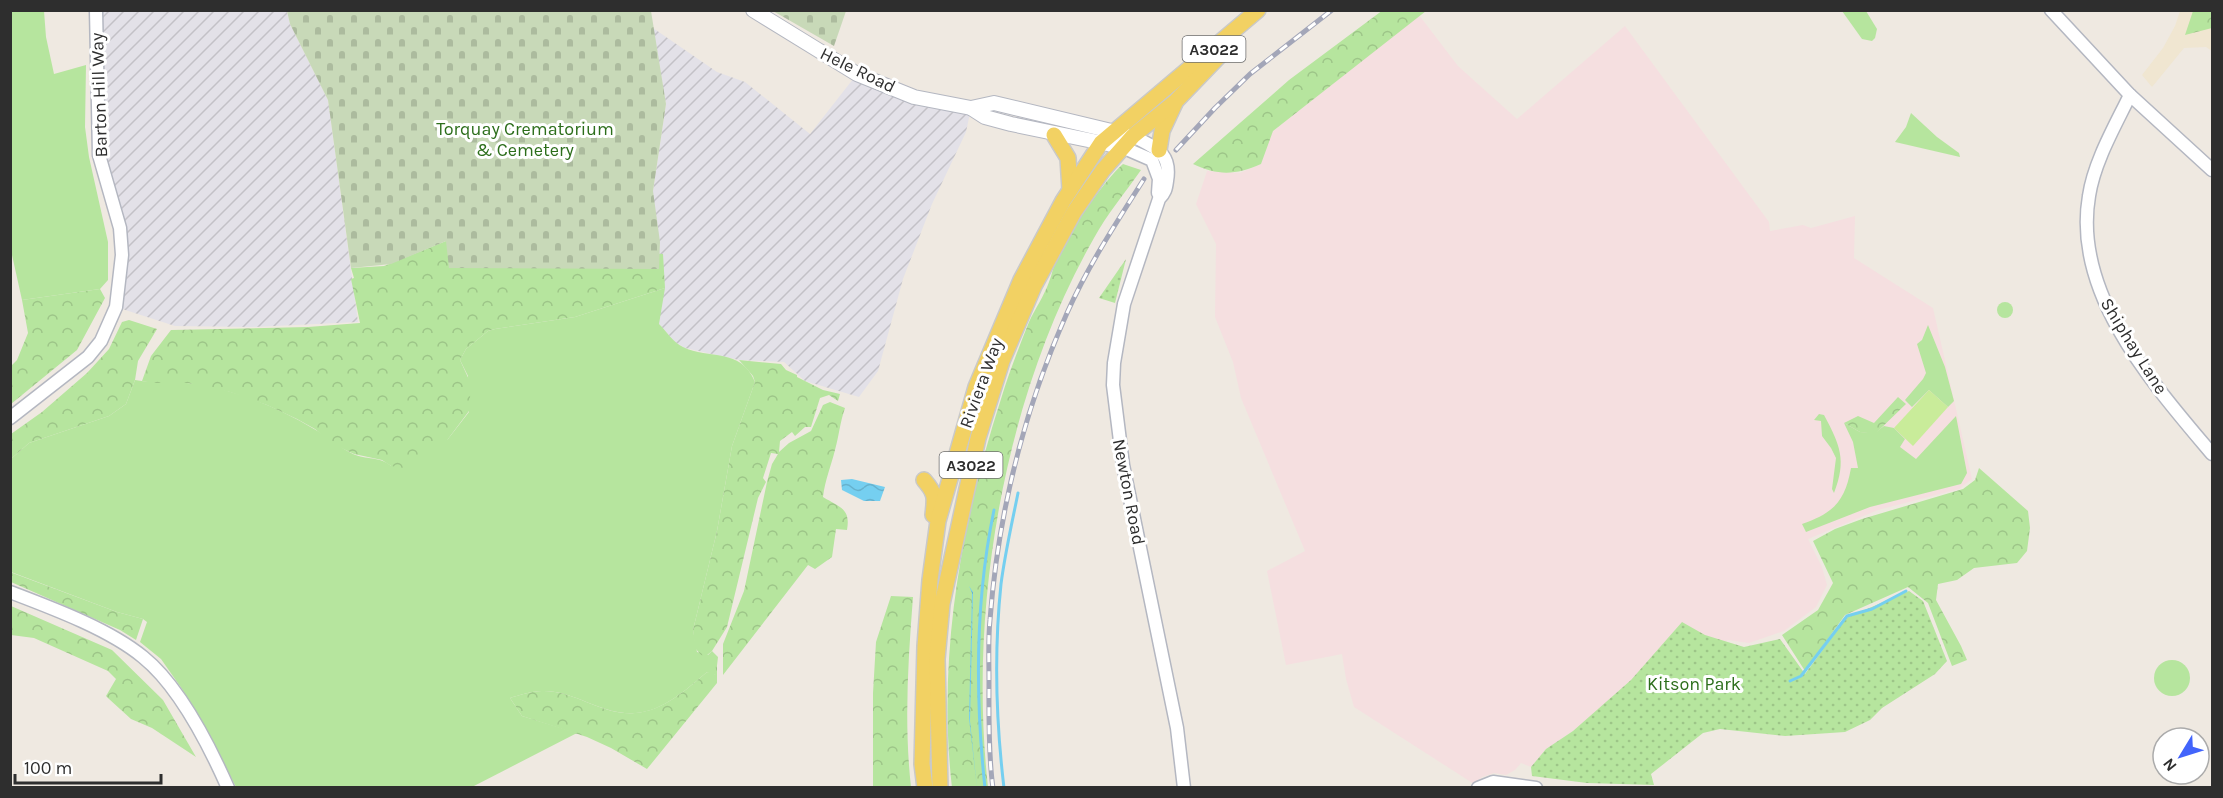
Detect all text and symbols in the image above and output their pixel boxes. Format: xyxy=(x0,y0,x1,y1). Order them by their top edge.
street label: Barton Hill Way xyxy=(86,32,112,158)
road number: A3022 xyxy=(1182,36,1246,62)
street label: Hele Road xyxy=(817,42,899,98)
park label: Torquay Crematorium & Cemetery xyxy=(436,118,614,161)
street label: Shiphay Lane xyxy=(2096,294,2172,398)
street label: Riviera Way xyxy=(954,334,1008,431)
street label: Newton Road xyxy=(1108,437,1150,547)
road number: A3022 xyxy=(940,452,1002,478)
park label: Kitson Park xyxy=(1647,673,1741,695)
north arrow xyxy=(2151,726,2211,786)
scale bar xyxy=(15,747,160,785)
text: N xyxy=(2159,755,2181,775)
text: 100 m xyxy=(24,757,72,779)

